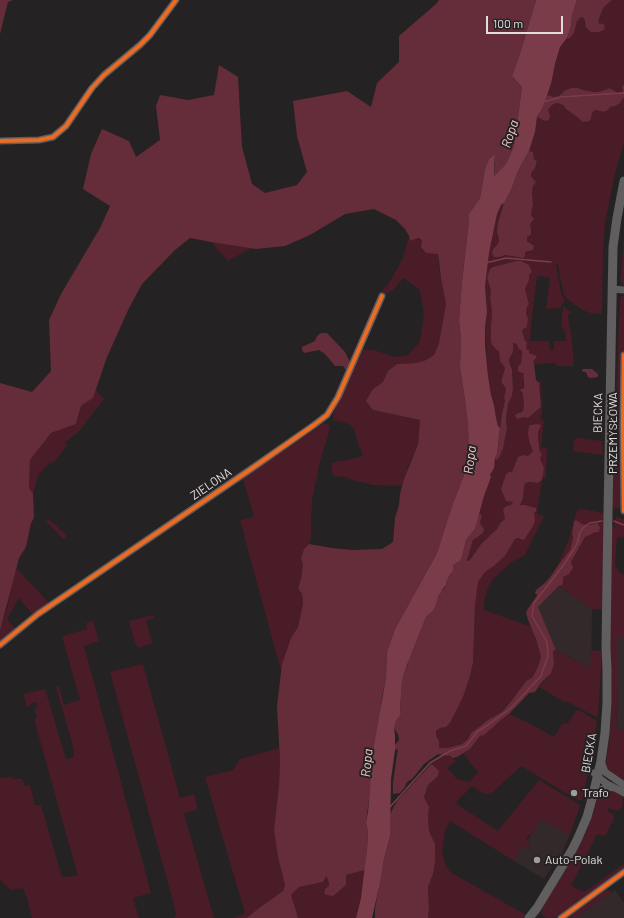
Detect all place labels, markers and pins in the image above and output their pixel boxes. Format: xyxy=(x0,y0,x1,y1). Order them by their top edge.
place label: Trafo xyxy=(582,786,609,800)
marker: Trafo xyxy=(569,788,579,798)
place label: Auto-Polak xyxy=(545,853,603,867)
marker: Auto-Polak xyxy=(532,855,542,865)

